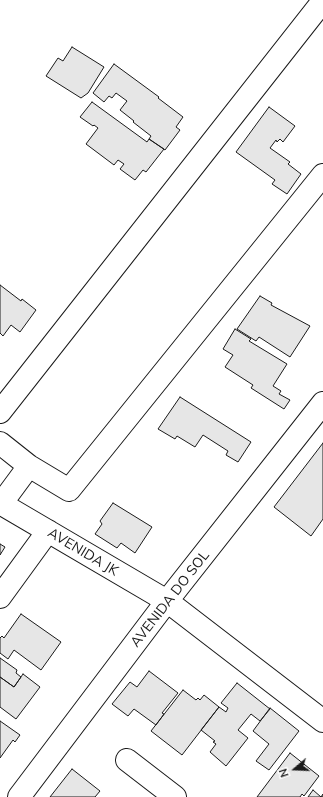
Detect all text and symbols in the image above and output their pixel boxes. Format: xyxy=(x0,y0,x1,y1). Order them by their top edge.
street label: AVENIDA JK xyxy=(45,524,121,580)
street label: AVENIDA DO SOL xyxy=(127,547,213,651)
north arrow xyxy=(275,749,315,789)
text: N xyxy=(276,767,292,779)

